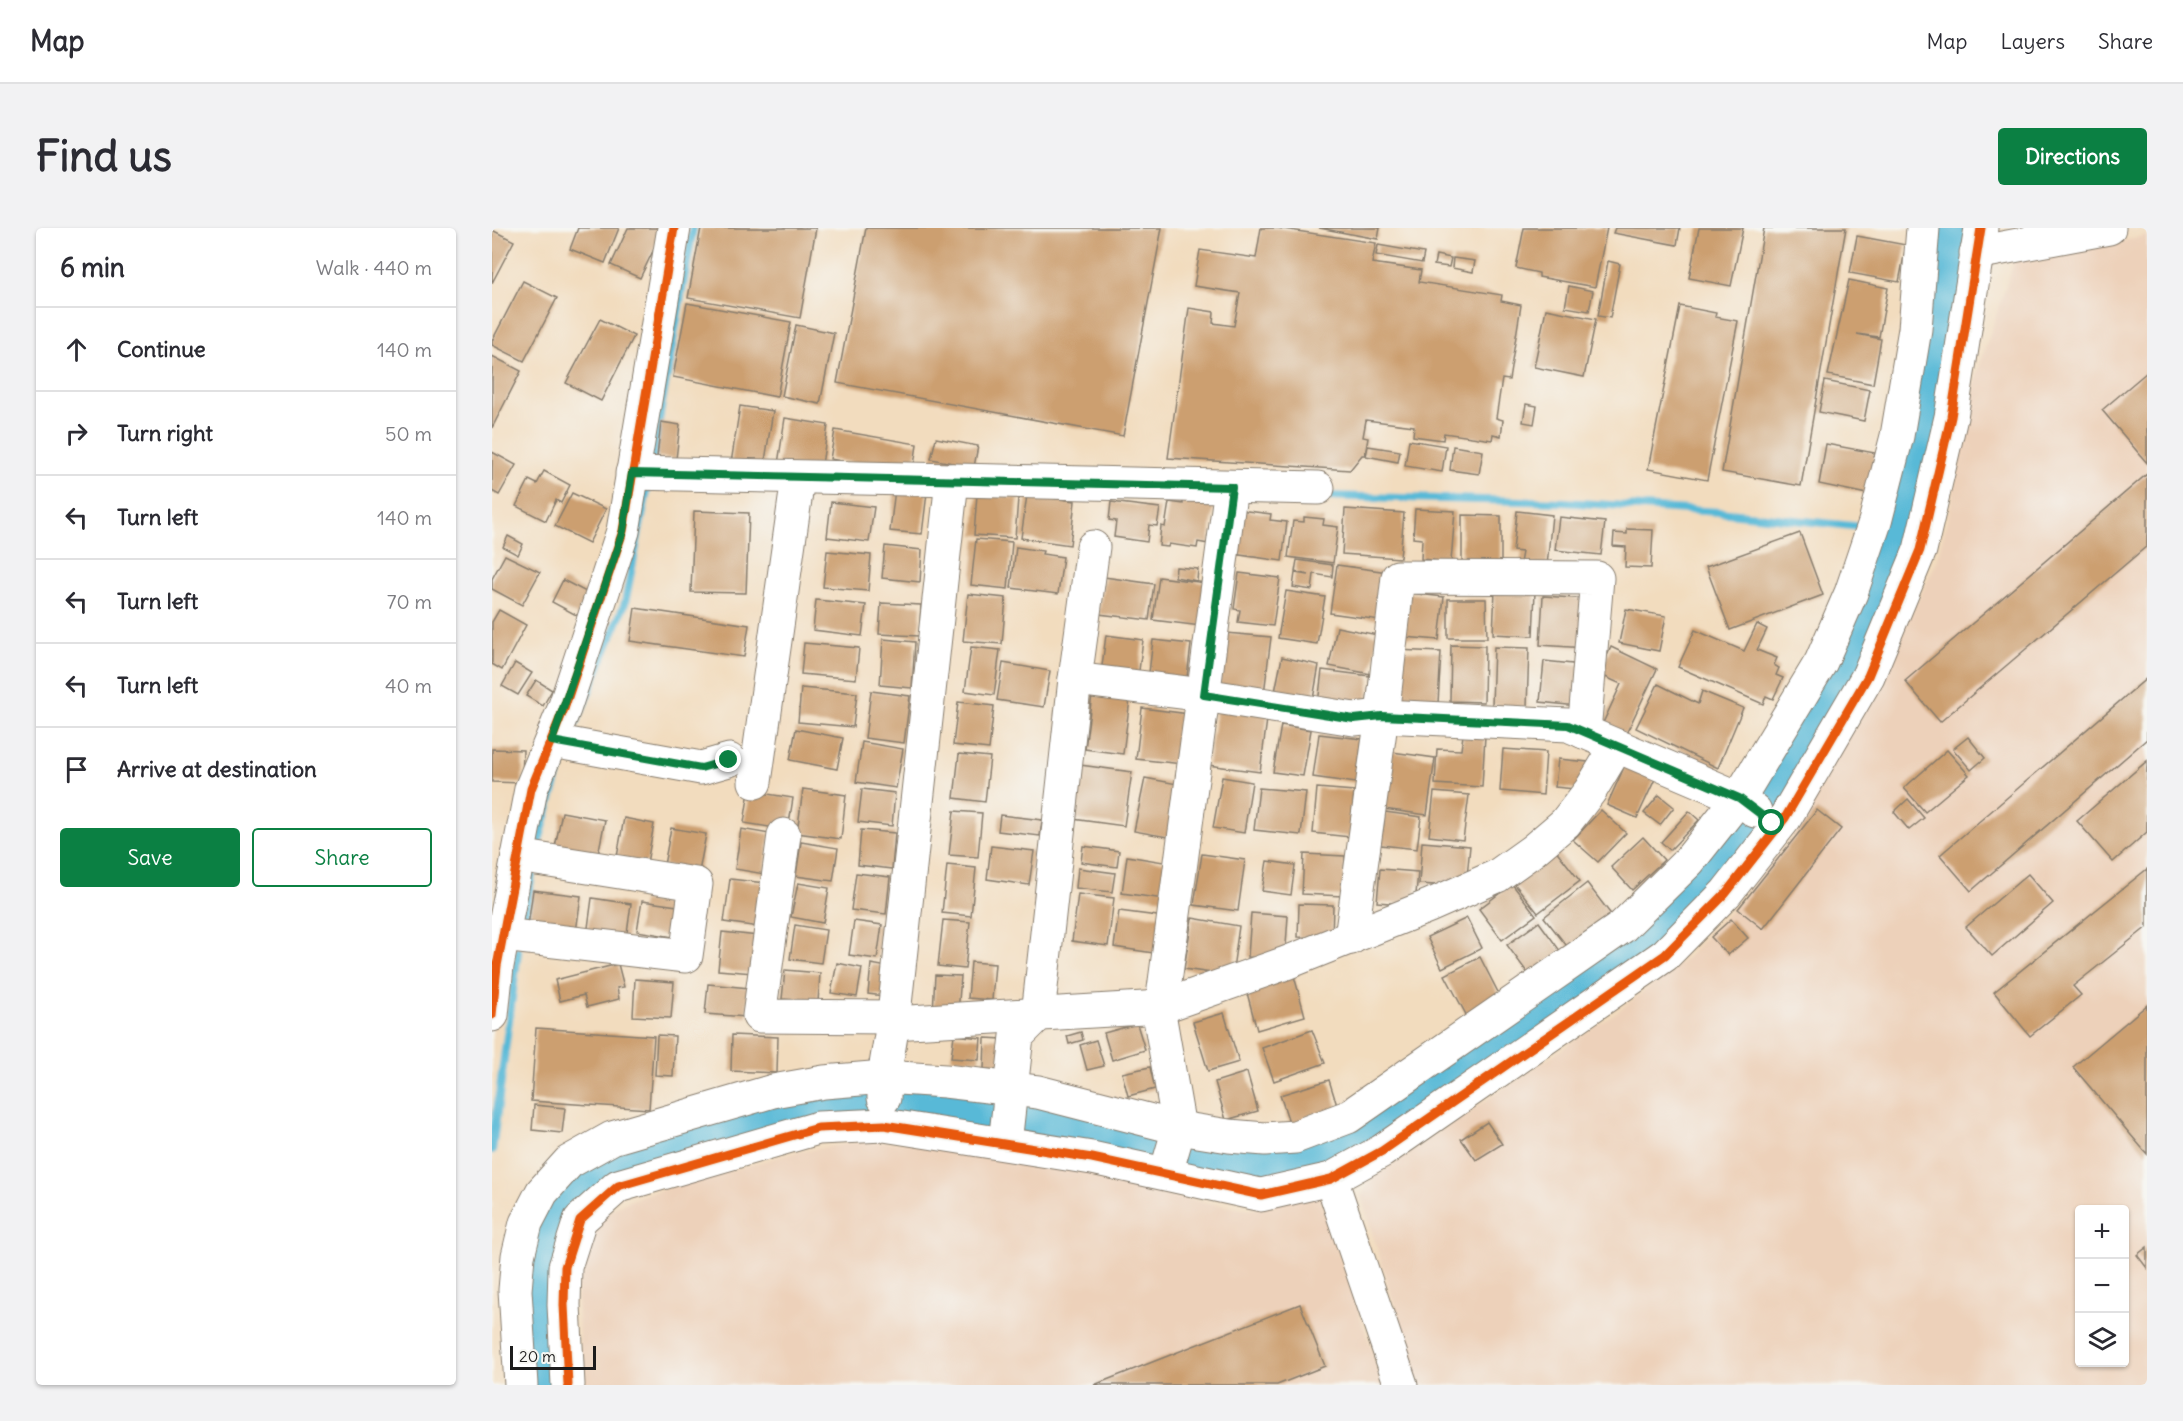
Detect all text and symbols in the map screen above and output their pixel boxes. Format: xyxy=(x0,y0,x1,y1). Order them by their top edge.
text: Map xyxy=(30,23,84,59)
text: Map xyxy=(1927,28,1967,55)
text: Layers xyxy=(2000,28,2065,55)
text: Share xyxy=(2098,28,2153,55)
button: Directions xyxy=(1998,128,2147,185)
text: Find us xyxy=(36,130,172,182)
text: 6 min xyxy=(60,251,125,284)
text: Walk · 440 m xyxy=(316,255,432,280)
icon: ahead xyxy=(60,333,93,366)
text: Continue xyxy=(117,335,206,363)
text: 140 m xyxy=(377,337,432,362)
icon: right xyxy=(60,417,93,450)
text: Turn right xyxy=(117,419,213,447)
text: 50 m xyxy=(385,421,432,446)
icon: left xyxy=(60,501,93,534)
text: Turn left xyxy=(117,503,198,531)
text: 140 m xyxy=(377,505,432,530)
icon: left xyxy=(60,585,93,618)
text: Turn left xyxy=(117,587,198,615)
text: 70 m xyxy=(387,589,432,614)
icon: left xyxy=(60,669,93,702)
text: Turn left xyxy=(117,671,198,699)
text: 40 m xyxy=(385,673,432,698)
route end xyxy=(715,746,741,772)
icon: arrive xyxy=(60,753,93,786)
text: Arrive at destination xyxy=(117,755,317,783)
route start xyxy=(1758,809,1784,835)
button: Save xyxy=(60,828,240,887)
button: Share xyxy=(252,828,432,887)
map controls xyxy=(2075,1205,2129,1367)
button: + xyxy=(2075,1205,2129,1259)
button: − xyxy=(2075,1259,2129,1313)
button: layers xyxy=(2075,1313,2129,1367)
scale bar xyxy=(510,1343,596,1370)
text: 20 m xyxy=(519,1346,556,1366)

